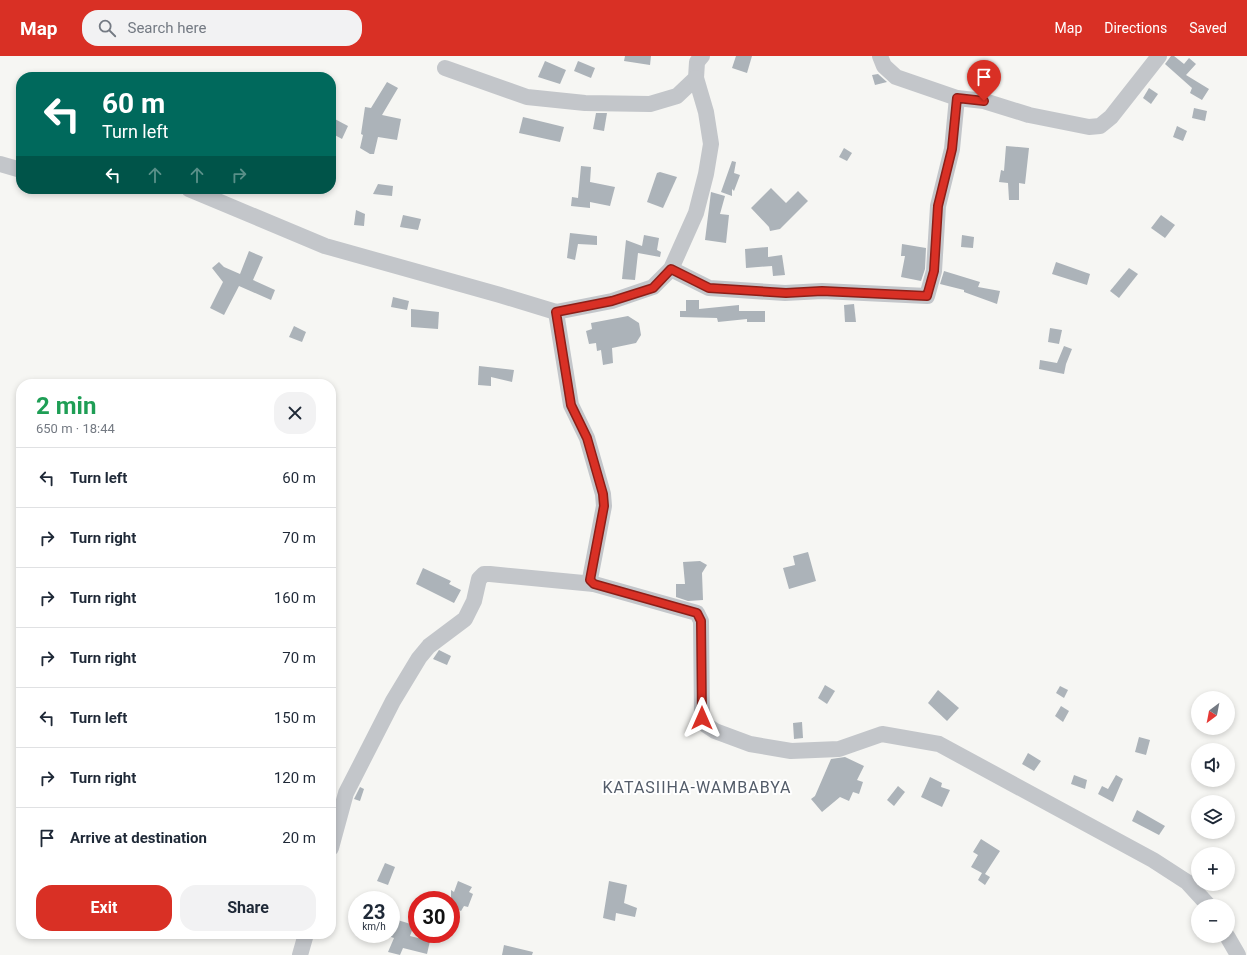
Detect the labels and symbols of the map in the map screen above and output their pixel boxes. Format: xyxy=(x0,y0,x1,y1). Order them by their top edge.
pin xyxy=(967,60,1001,101)
north arrow xyxy=(1191,691,1235,735)
position arrow xyxy=(681,697,723,739)
district label: KATASIIHA-WAMBABYA xyxy=(603,778,791,797)
speed limit sign: 30 xyxy=(408,891,460,943)

